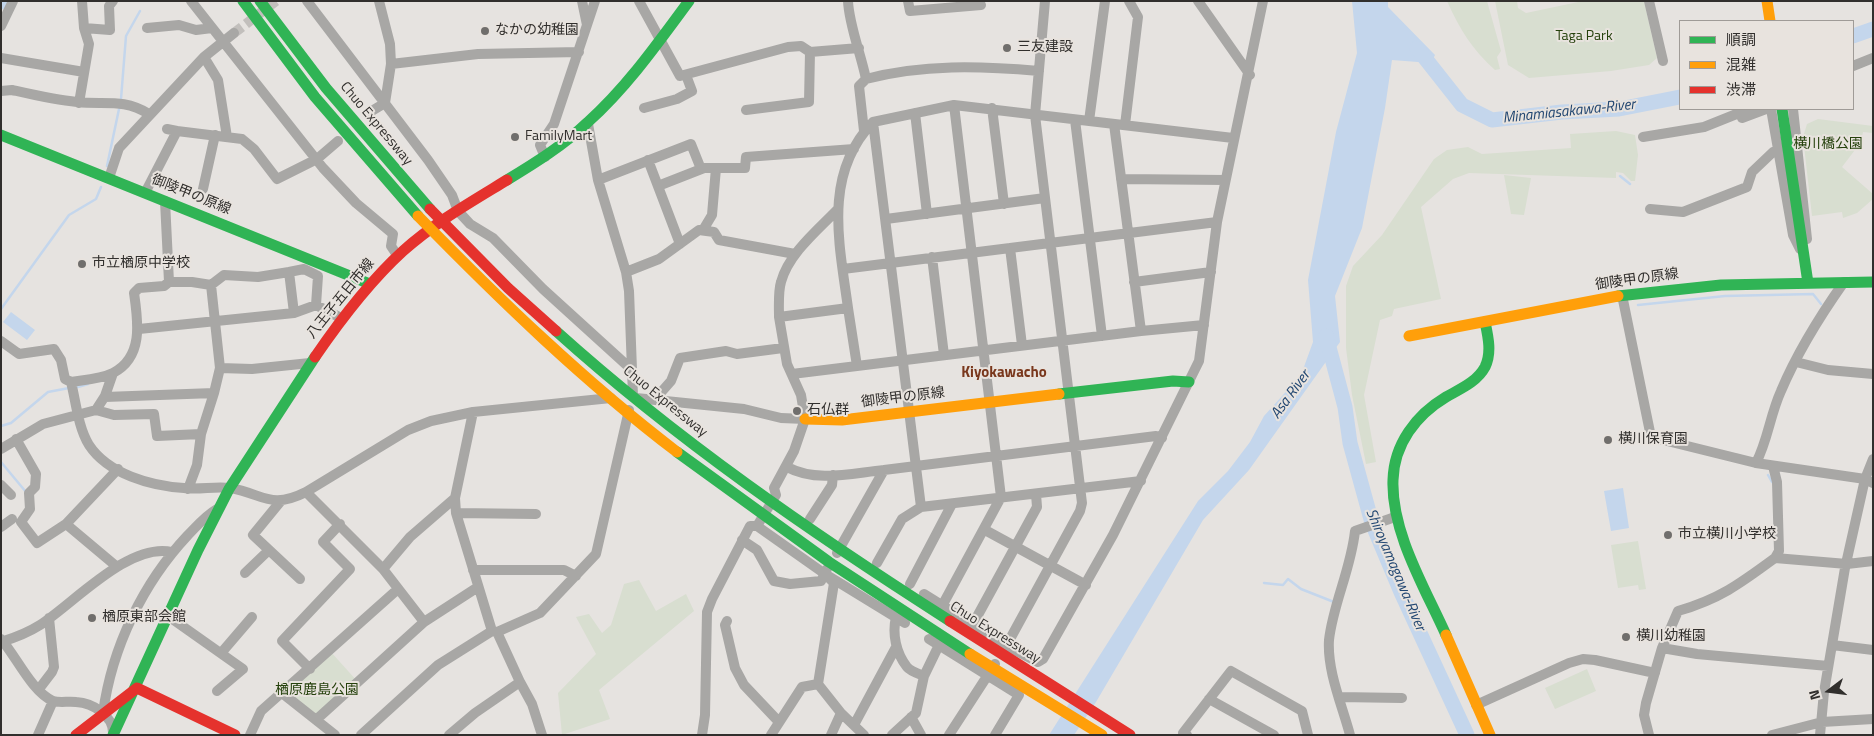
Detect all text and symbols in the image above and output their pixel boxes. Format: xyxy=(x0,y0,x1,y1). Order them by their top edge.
legend xyxy=(1679,20,1854,110)
place label: なかの幼稚園 xyxy=(495,23,579,39)
marker: なかの幼稚園 xyxy=(479,25,491,37)
text: 順調 xyxy=(1726,28,1756,51)
park label: Taga Park xyxy=(1555,29,1613,45)
place label: 三友建設 xyxy=(1017,40,1073,56)
marker: 三友建設 xyxy=(1001,42,1013,54)
text: 混雑 xyxy=(1726,53,1756,76)
text: 渋滞 xyxy=(1726,78,1756,101)
street label: Chuo Expressway xyxy=(336,79,416,169)
water label: Minamiasakawa-River xyxy=(1502,96,1636,128)
place label: FamilyMart xyxy=(525,129,592,145)
marker: FamilyMart xyxy=(509,131,521,143)
park label: 横川橋公園 xyxy=(1793,137,1863,153)
street label: 御陵甲の原線 xyxy=(149,171,233,219)
place label: 市立楢原中学校 xyxy=(92,256,190,272)
street label: 八王子五日市線 xyxy=(304,256,378,342)
marker: 市立楢原中学校 xyxy=(76,258,88,270)
street label: 御陵甲の原線 xyxy=(1594,266,1680,294)
street label: Chuo Expressway xyxy=(619,363,711,441)
district label: Kiyokawacho xyxy=(961,364,1047,382)
water label: Asa River xyxy=(1267,367,1315,423)
street label: 御陵甲の原線 xyxy=(860,385,946,411)
place label: 石仏群 xyxy=(807,403,849,419)
marker: 石仏群 xyxy=(791,405,803,417)
place label: 横川保育園 xyxy=(1618,432,1688,448)
marker: 横川保育園 xyxy=(1602,434,1614,446)
water label: Shiroyamagawa-River xyxy=(1361,506,1429,634)
place label: 市立横川小学校 xyxy=(1678,527,1776,543)
marker: 市立横川小学校 xyxy=(1662,529,1674,541)
street label: Chuo Expressway xyxy=(947,598,1043,668)
place label: 楢原東部会館 xyxy=(102,610,186,626)
marker: 楢原東部会館 xyxy=(86,612,98,624)
place label: 横川幼稚園 xyxy=(1636,629,1706,645)
marker: 横川幼稚園 xyxy=(1620,631,1632,643)
north arrow xyxy=(1804,666,1854,716)
park label: 楢原鹿島公園 xyxy=(275,683,359,699)
text: N xyxy=(1803,688,1825,702)

